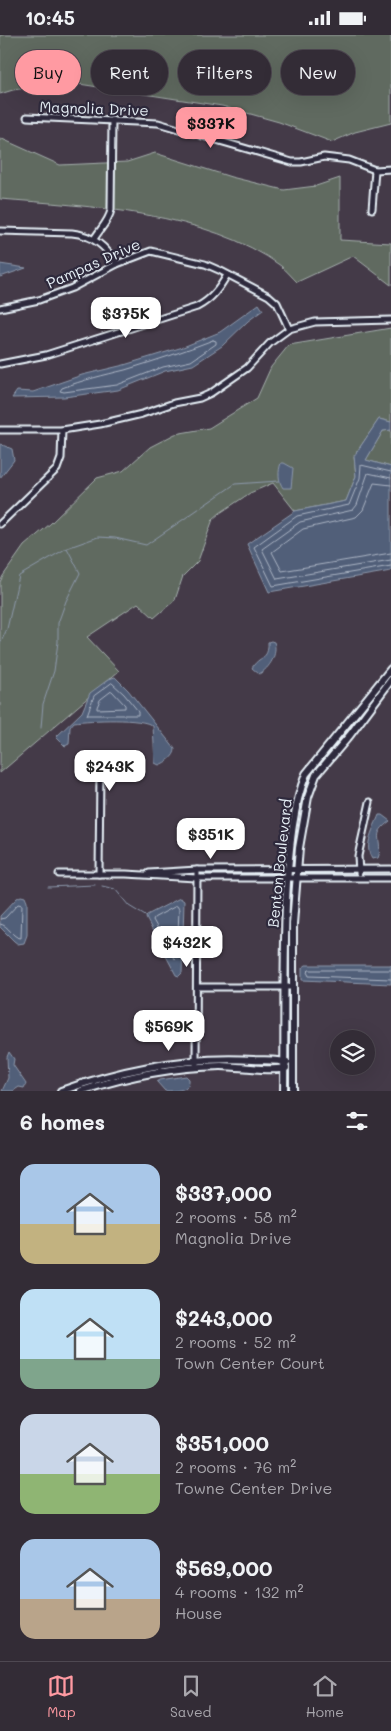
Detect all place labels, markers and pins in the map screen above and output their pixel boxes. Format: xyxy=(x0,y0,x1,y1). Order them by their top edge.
pin: $337K xyxy=(176,107,246,149)
pin: $375K xyxy=(91,297,161,339)
pin: $243K xyxy=(75,749,145,792)
pin: $351K xyxy=(176,817,246,860)
pin: $432K xyxy=(152,925,222,968)
pin: $569K xyxy=(134,1009,204,1052)

